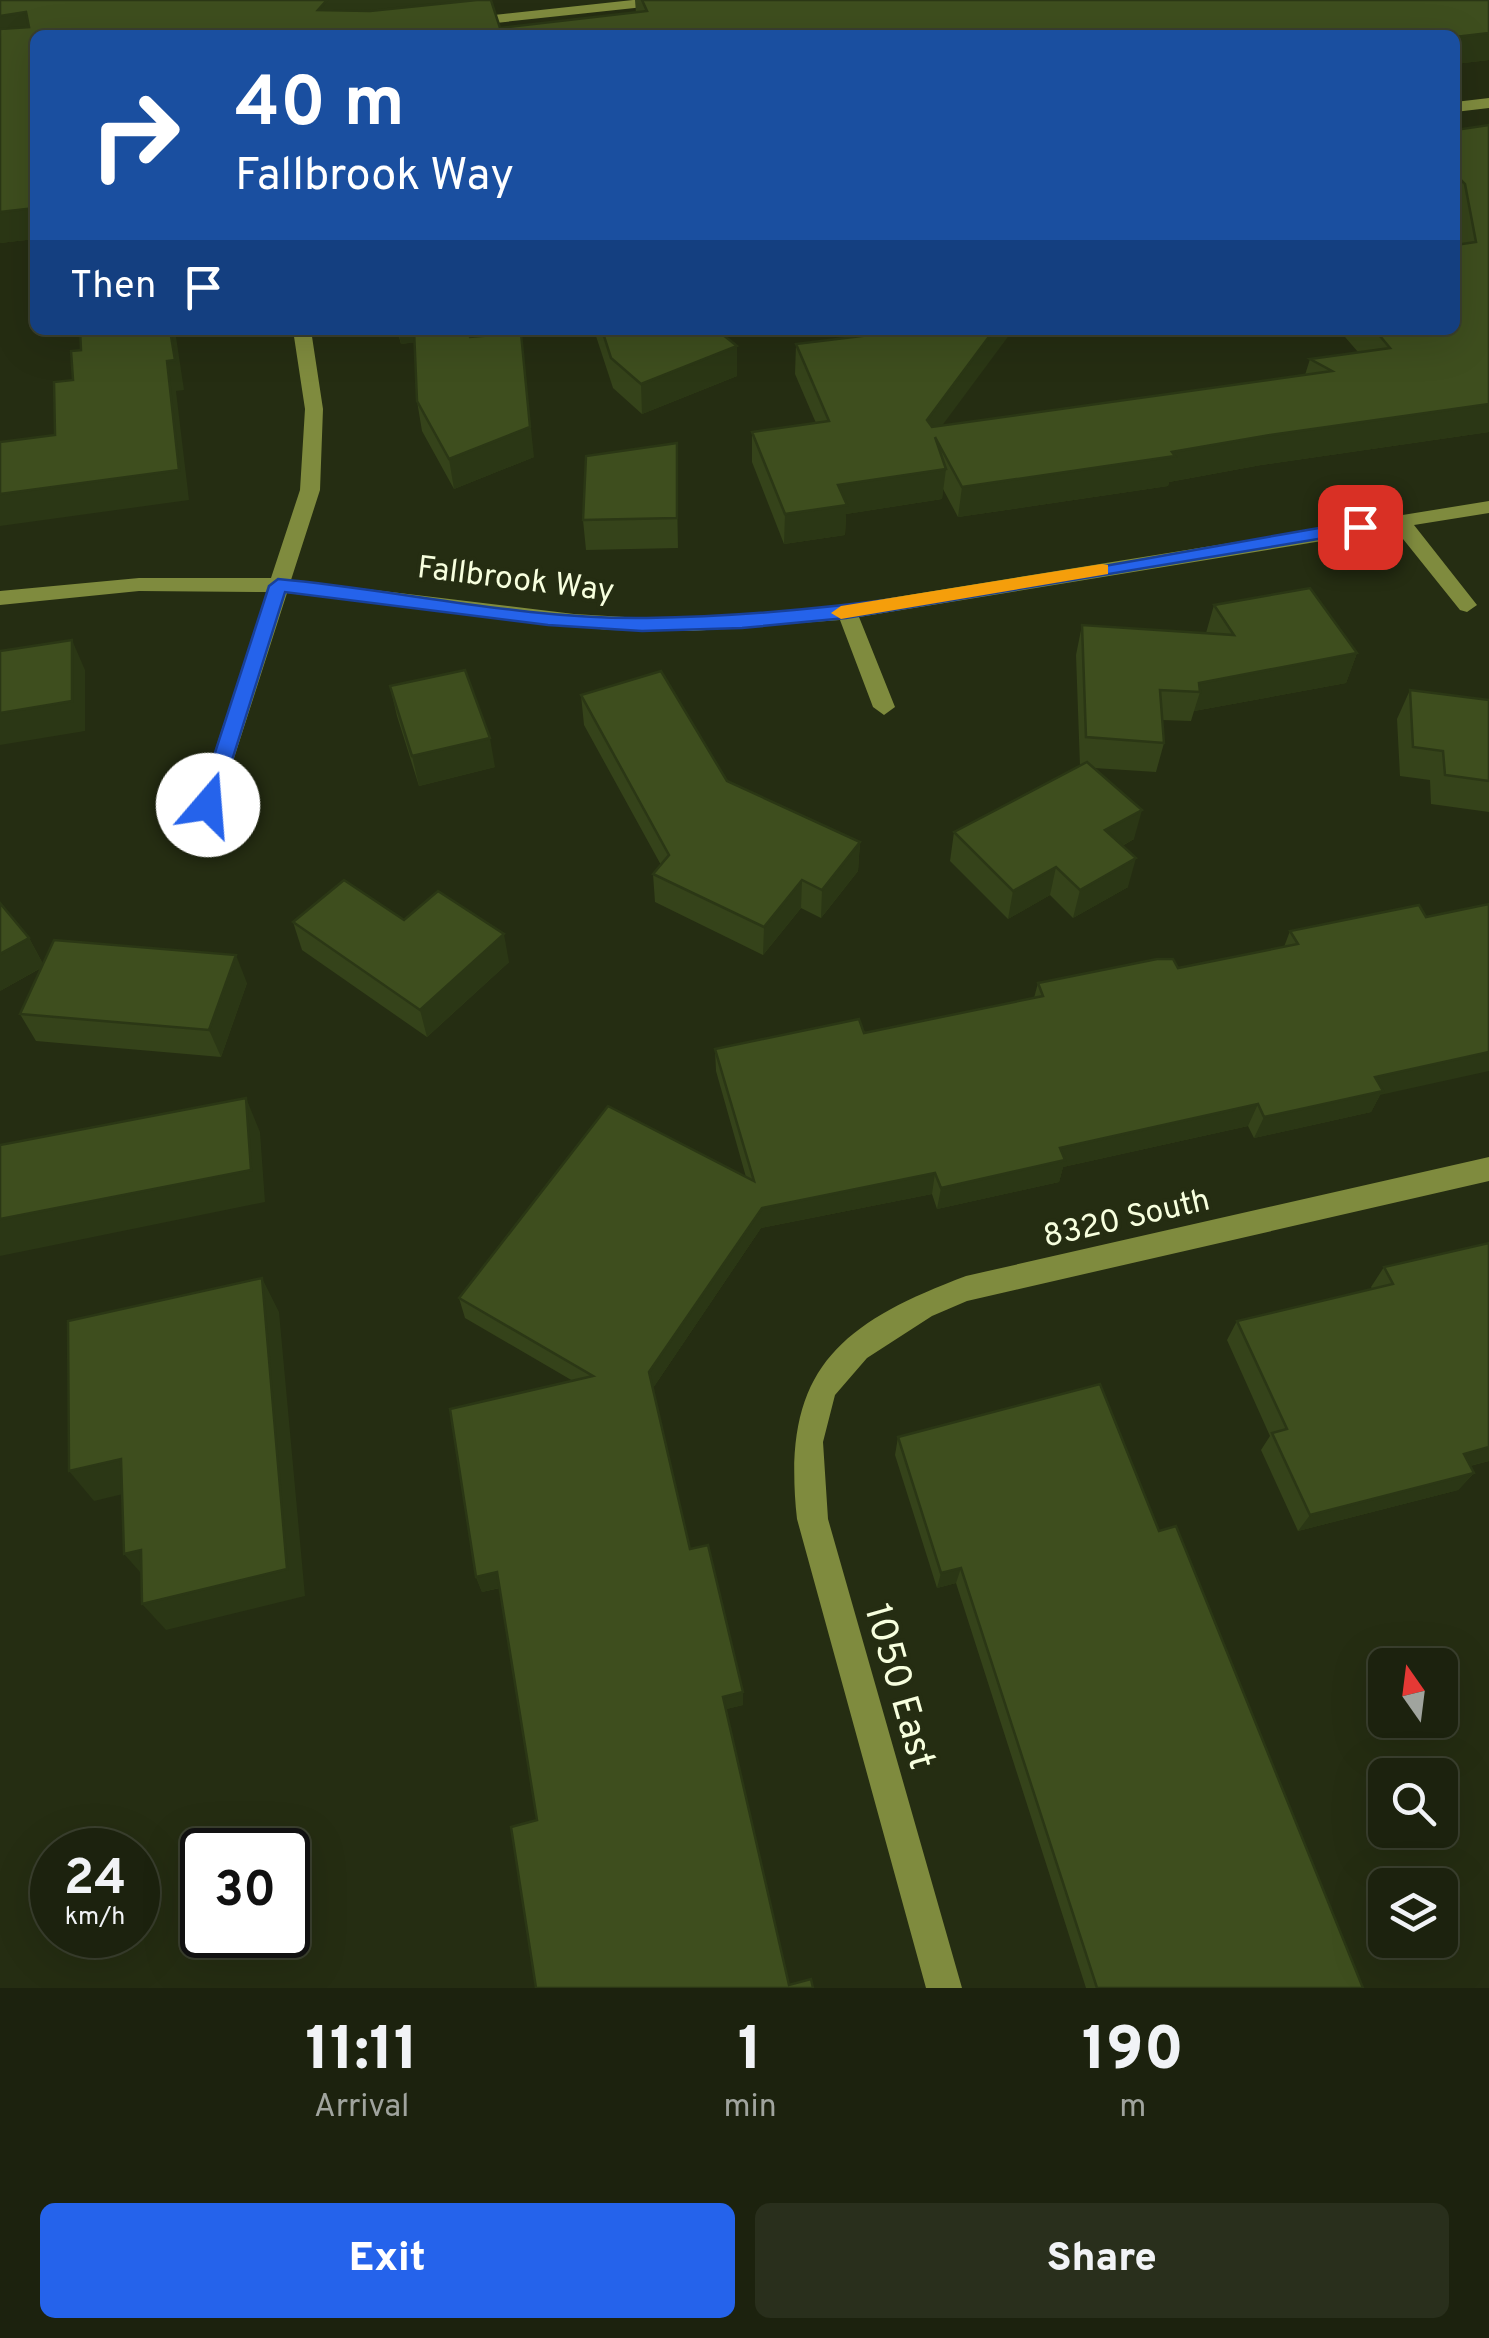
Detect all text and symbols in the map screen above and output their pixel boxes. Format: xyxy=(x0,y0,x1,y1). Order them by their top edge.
text: 40 m xyxy=(235,62,405,151)
icon: right xyxy=(70,70,200,200)
text: Fallbrook Way xyxy=(235,149,514,206)
icon: arrive xyxy=(176,260,231,315)
text: Then xyxy=(70,263,156,312)
pin xyxy=(1318,485,1403,570)
icon: arrive xyxy=(1333,500,1388,555)
street label: Fallbrook Way xyxy=(415,549,617,613)
position arrow xyxy=(156,753,260,857)
street label: 8320 South xyxy=(1039,1181,1214,1259)
street label: 1050 East xyxy=(851,1599,945,1775)
north arrow xyxy=(1368,1648,1458,1738)
map controls xyxy=(1368,1648,1458,1958)
button: search xyxy=(1368,1758,1458,1848)
speed limit sign: 30 xyxy=(180,1828,310,1958)
text: 24 xyxy=(64,1849,126,1912)
button: layers xyxy=(1368,1868,1458,1958)
text: km/h xyxy=(65,1902,125,1934)
text: 11:11 xyxy=(305,2015,418,2091)
text: 1 xyxy=(738,2015,762,2091)
text: 190 xyxy=(1082,2015,1184,2091)
text: Arrival xyxy=(314,2088,409,2128)
text: min xyxy=(723,2088,777,2128)
text: m xyxy=(1119,2088,1146,2128)
button: Exit xyxy=(40,2203,735,2318)
button: Share xyxy=(755,2203,1449,2318)

